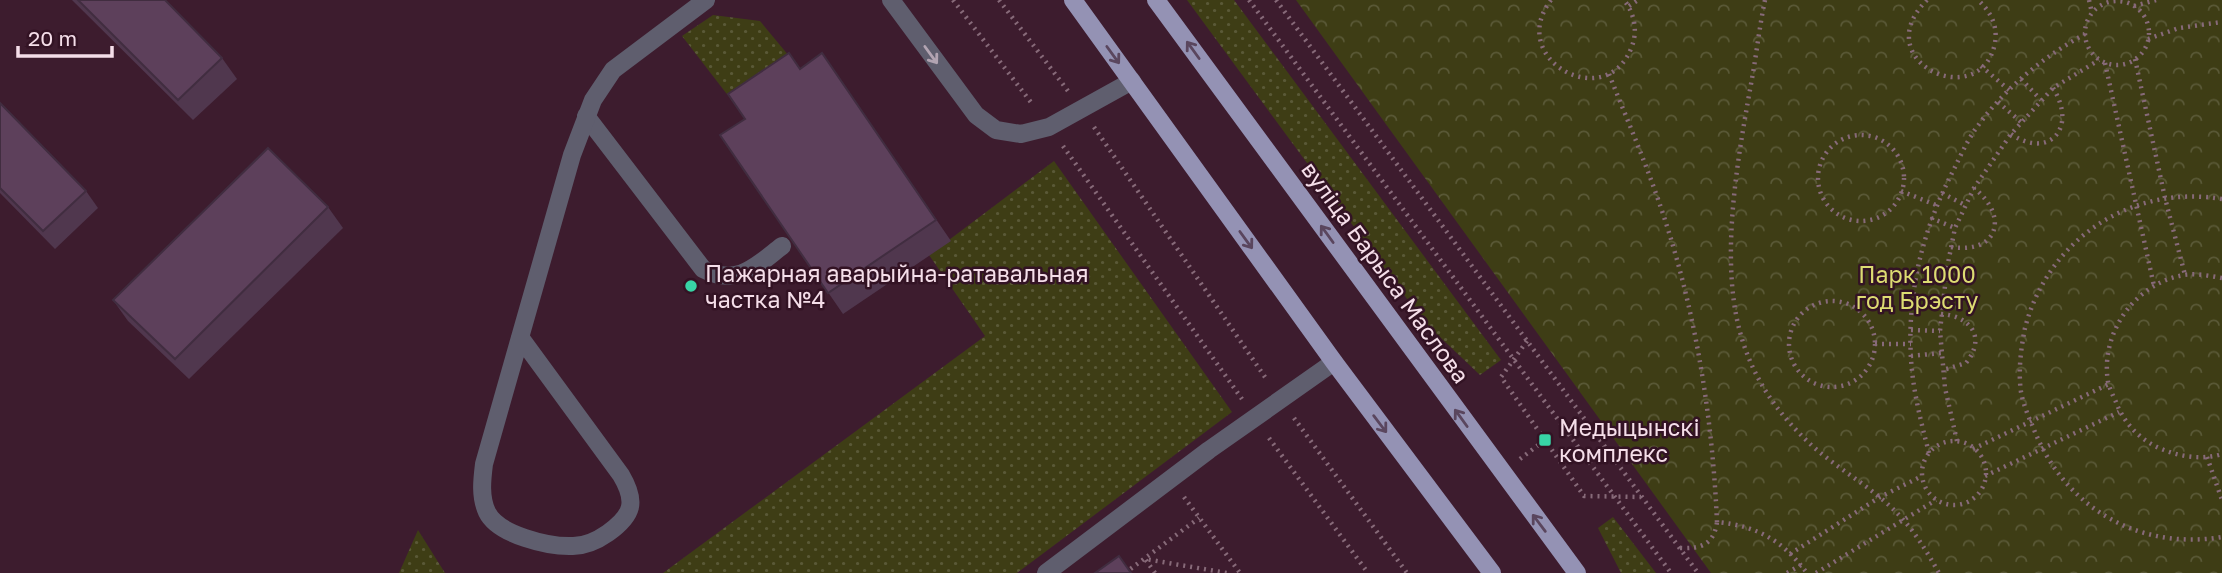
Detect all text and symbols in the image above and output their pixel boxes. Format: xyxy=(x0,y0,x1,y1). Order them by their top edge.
scale bar xyxy=(18,14,112,58)
text: 20 m xyxy=(28,25,77,51)
one-way arrow xyxy=(1186,41,1201,60)
one-way arrow xyxy=(924,45,938,64)
one-way arrow xyxy=(1106,45,1121,64)
street label: вуліца Барыса Маслова xyxy=(1296,156,1476,388)
one-way arrow xyxy=(1320,225,1334,244)
one-way arrow xyxy=(1239,230,1253,249)
place label: Пажарная аварыйна-ратавальная частка №4 xyxy=(705,259,1089,313)
park label: Парк 1000 год Брэсту xyxy=(1856,260,1978,314)
marker: Пажарная аварыйна-ратавальная частка №4 xyxy=(683,278,699,294)
one-way arrow xyxy=(1454,409,1469,428)
place label: Медыцынскі комплекс xyxy=(1559,413,1700,467)
one-way arrow xyxy=(1373,414,1388,433)
marker: Медыцынскі комплекс xyxy=(1537,432,1553,448)
one-way arrow xyxy=(1532,514,1547,533)

